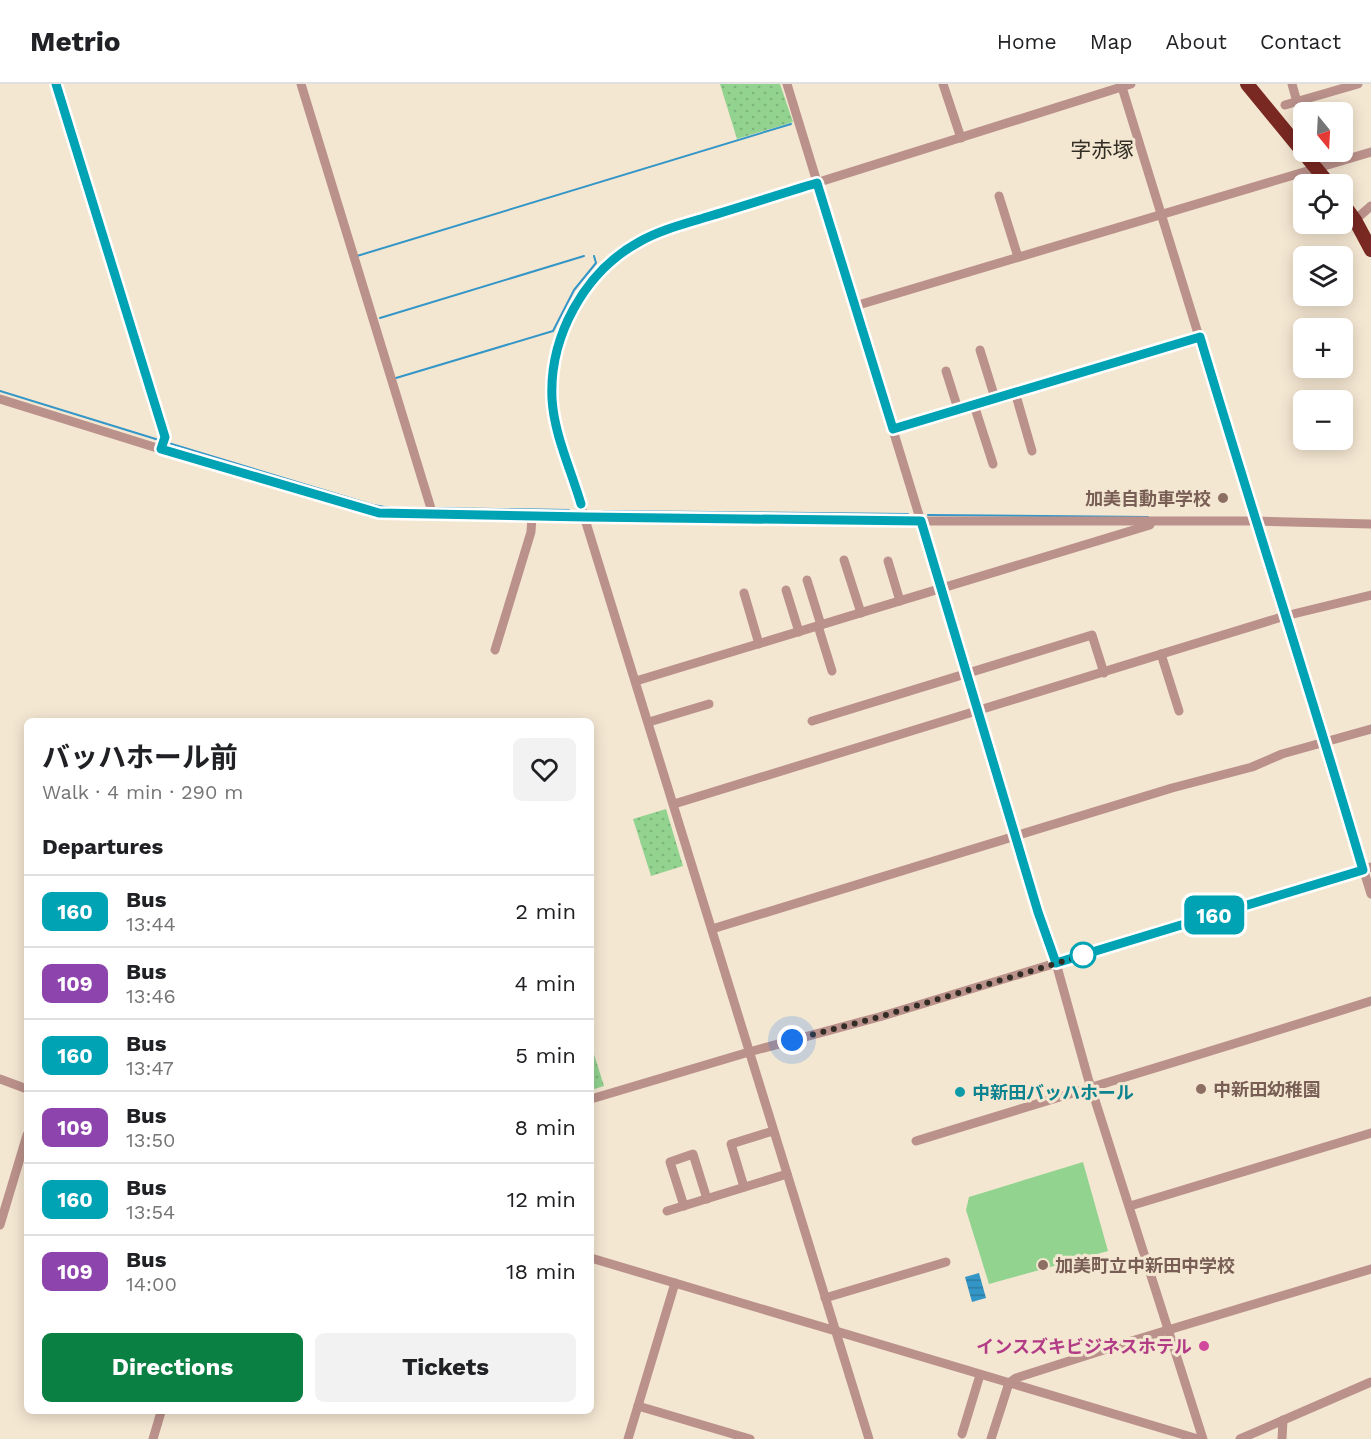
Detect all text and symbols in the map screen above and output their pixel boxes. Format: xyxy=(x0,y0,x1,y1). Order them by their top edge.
text: Metrio xyxy=(30,25,121,58)
text: Home xyxy=(997,29,1057,54)
text: Map xyxy=(1090,29,1133,54)
text: About xyxy=(1166,29,1227,54)
text: Contact xyxy=(1260,29,1341,54)
north arrow xyxy=(1293,102,1353,162)
map controls xyxy=(1293,102,1353,450)
district label: 字赤塚 xyxy=(1071,137,1134,162)
button: locate xyxy=(1293,174,1353,234)
button: layers xyxy=(1293,246,1353,306)
button: + xyxy=(1293,318,1353,378)
button: − xyxy=(1293,390,1353,450)
place label: 加美自動車学校 xyxy=(1085,488,1211,509)
marker: 加美自動車学校 xyxy=(1216,491,1230,505)
button: heart xyxy=(513,738,576,801)
text: バッハホール前 xyxy=(42,741,238,774)
text: Walk · 4 min · 290 m xyxy=(42,780,243,804)
text: Departures xyxy=(42,834,163,859)
text: Bus xyxy=(126,887,166,912)
line badge: 160 xyxy=(1180,896,1248,934)
text: 160 xyxy=(57,899,93,924)
text: 2 min xyxy=(515,899,576,924)
text: 160 xyxy=(1196,903,1232,928)
text: 13:44 xyxy=(126,912,176,936)
unlabelled marker xyxy=(1070,942,1096,968)
text: Bus xyxy=(126,959,166,984)
text: 109 xyxy=(57,971,93,996)
text: 4 min xyxy=(515,971,576,996)
text: 13:46 xyxy=(126,984,176,1008)
your location xyxy=(777,1025,807,1055)
text: Bus xyxy=(126,1031,166,1056)
text: 160 xyxy=(57,1043,93,1068)
text: 5 min xyxy=(515,1043,576,1068)
text: 13:47 xyxy=(126,1056,174,1080)
place label: 中新田幼稚園 xyxy=(1213,1079,1321,1100)
place label: 中新田バッハホール xyxy=(972,1082,1134,1103)
marker: 中新田幼稚園 xyxy=(1194,1082,1208,1096)
marker: 中新田バッハホール xyxy=(953,1085,967,1099)
text: Bus xyxy=(126,1103,166,1128)
text: 109 xyxy=(57,1115,93,1140)
text: 8 min xyxy=(515,1115,576,1140)
text: 13:50 xyxy=(126,1128,175,1152)
text: Bus xyxy=(126,1175,166,1200)
text: 160 xyxy=(57,1187,93,1212)
text: 12 min xyxy=(507,1187,576,1212)
text: 13:54 xyxy=(126,1200,175,1224)
text: Bus xyxy=(126,1247,166,1272)
place label: 加美町立中新田中学校 xyxy=(1055,1255,1235,1276)
marker: 加美町立中新田中学校 xyxy=(1036,1258,1050,1272)
text: 109 xyxy=(57,1259,93,1284)
text: 18 min xyxy=(506,1259,576,1284)
text: 14:00 xyxy=(126,1272,177,1296)
button: Directions xyxy=(42,1333,303,1402)
button: Tickets xyxy=(315,1333,576,1402)
place label: インスズキビジネスホテル xyxy=(976,1336,1192,1357)
marker: インスズキビジネスホテル xyxy=(1197,1339,1211,1353)

